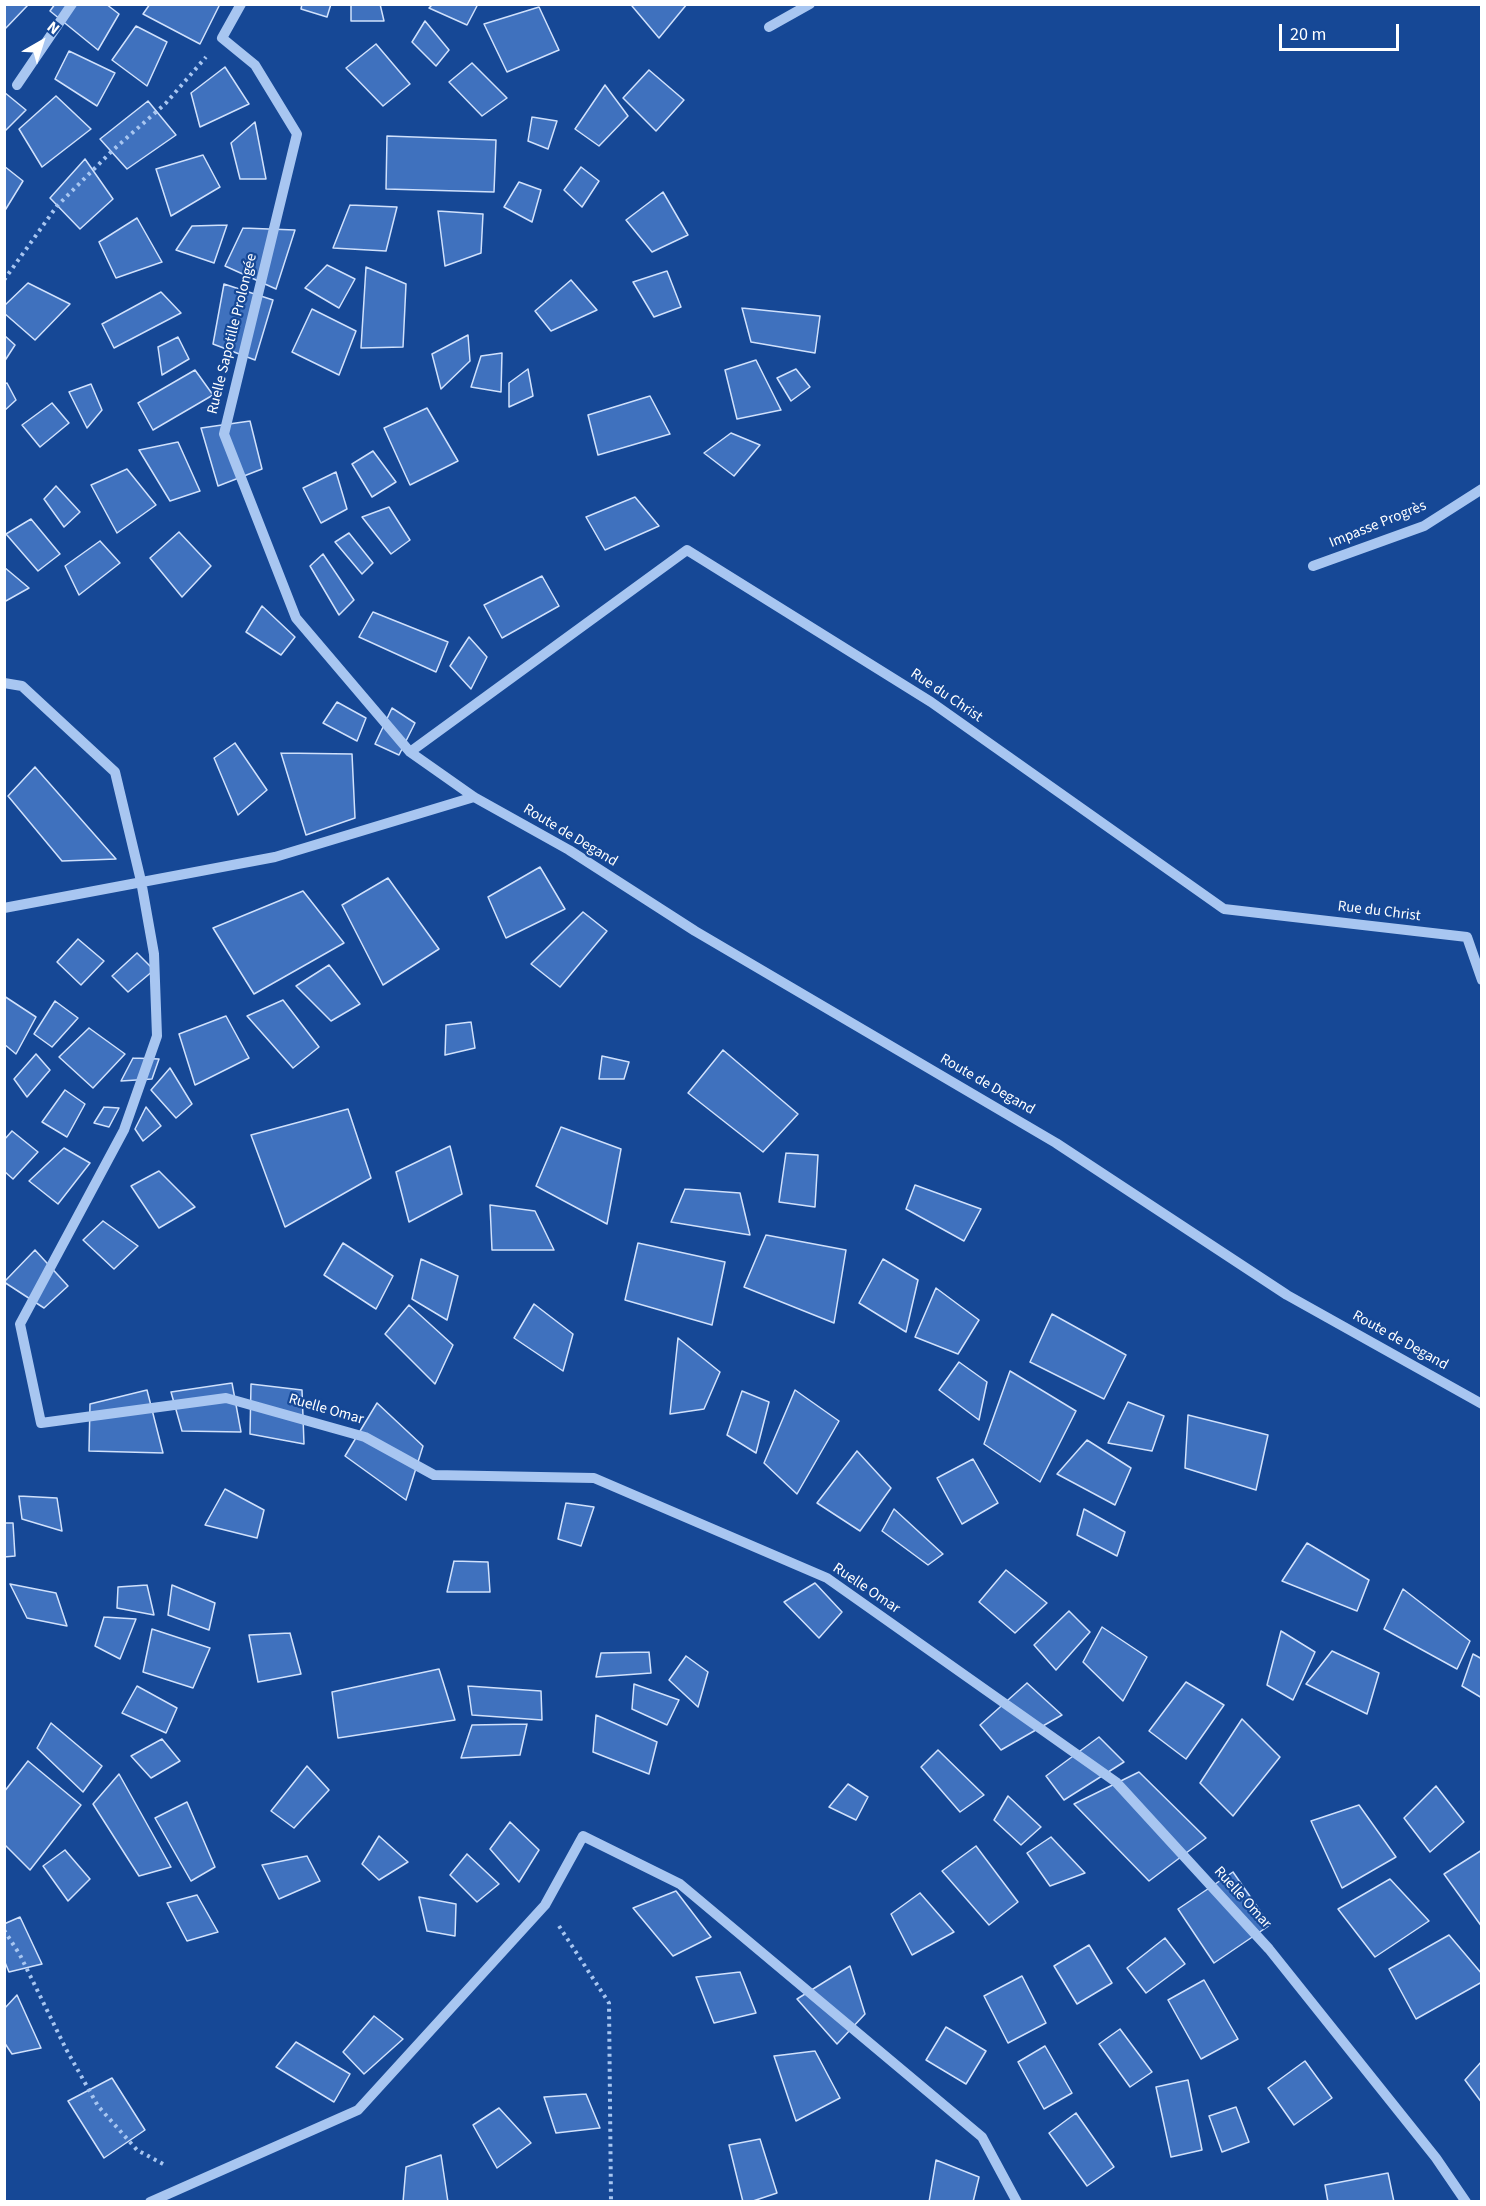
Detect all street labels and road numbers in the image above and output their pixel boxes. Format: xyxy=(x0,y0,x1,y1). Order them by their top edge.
street label: Ruelle Sapotille Prolongée xyxy=(204,252,262,416)
street label: Impasse Progrès xyxy=(1327,497,1429,553)
street label: Rue du Christ xyxy=(906,665,986,727)
street label: Route de Degand xyxy=(520,801,620,871)
street label: Rue du Christ xyxy=(1337,898,1421,926)
street label: Route de Degand xyxy=(936,1051,1038,1119)
street label: Route de Degand xyxy=(1349,1307,1451,1375)
street label: Ruelle Omar xyxy=(286,1391,366,1429)
street label: Ruelle Omar xyxy=(829,1560,903,1618)
street label: Ruelle Omar xyxy=(1209,1863,1275,1933)

